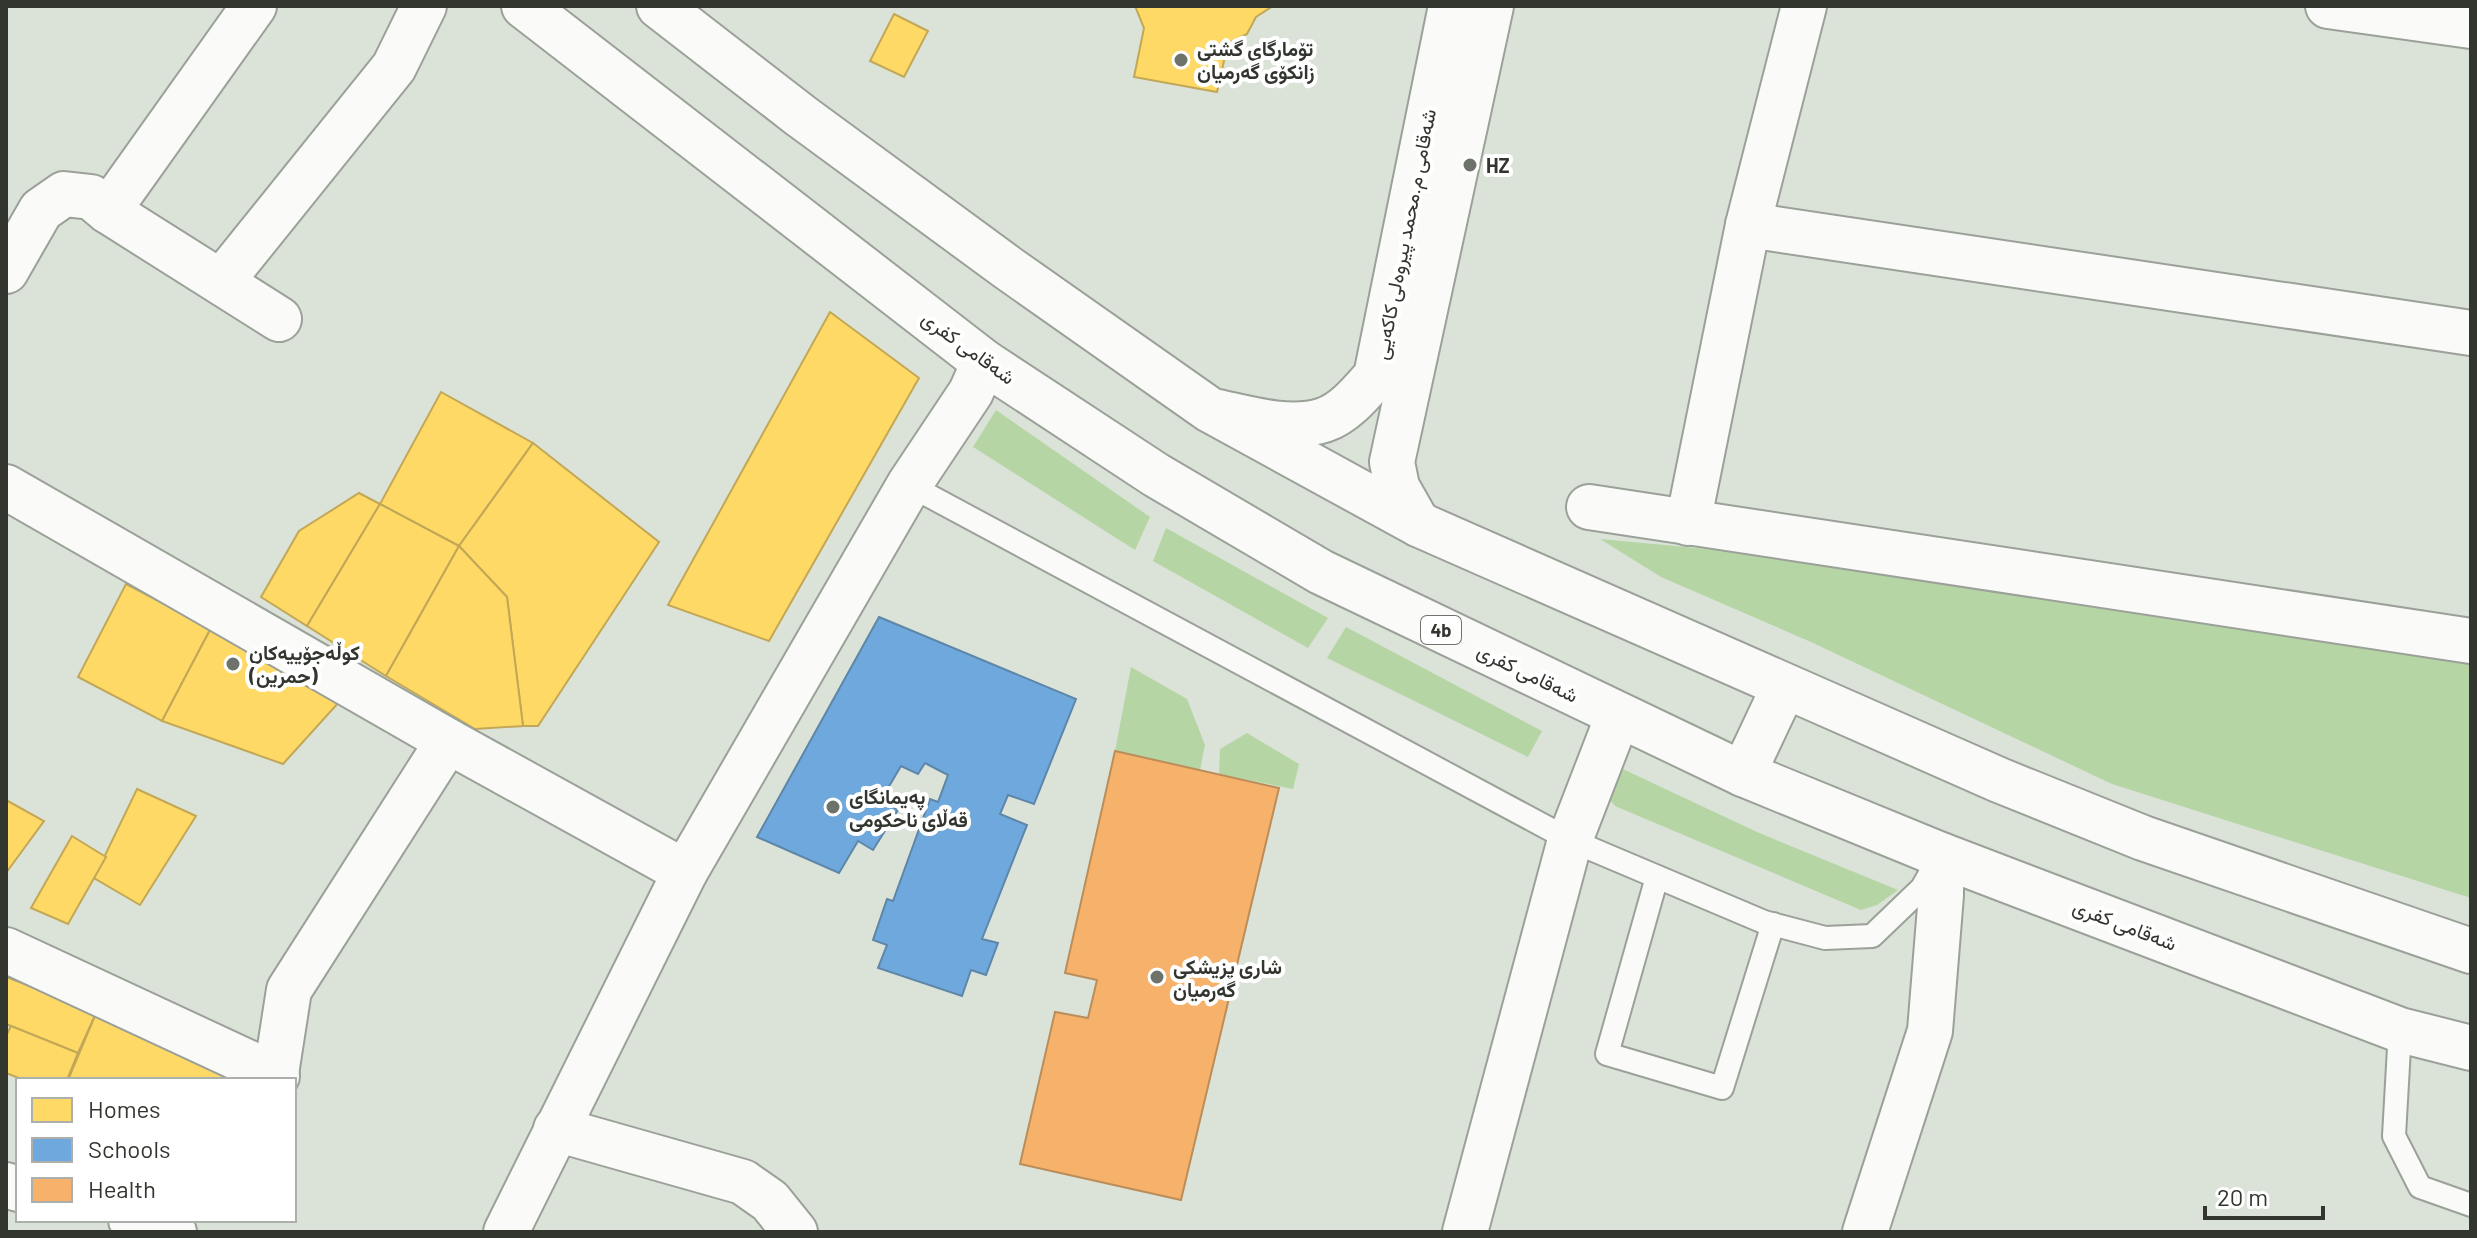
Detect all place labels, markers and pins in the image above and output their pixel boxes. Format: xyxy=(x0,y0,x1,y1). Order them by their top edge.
place label: تۆمارگای گشتی زانکۆی گەرمیان xyxy=(1197,36,1315,85)
marker: تۆمارگای گشتی زانکۆی گەرمیان xyxy=(1172,51,1190,69)
place label: HZ xyxy=(1486,153,1510,177)
marker: HZ xyxy=(1461,156,1479,174)
place label: کوڵەجۆییەکان (حمرین) xyxy=(248,640,360,689)
marker: کوڵەجۆییەکان (حمرین) xyxy=(224,655,242,673)
place label: پەیمانگای قەڵای ناحکومی xyxy=(849,784,968,833)
marker: پەیمانگای قەڵای ناحکومی xyxy=(824,798,842,816)
place label: شاری پزیشکی گەرمیان xyxy=(1173,954,1282,1003)
marker: شاری پزیشکی گەرمیان xyxy=(1148,968,1166,986)

